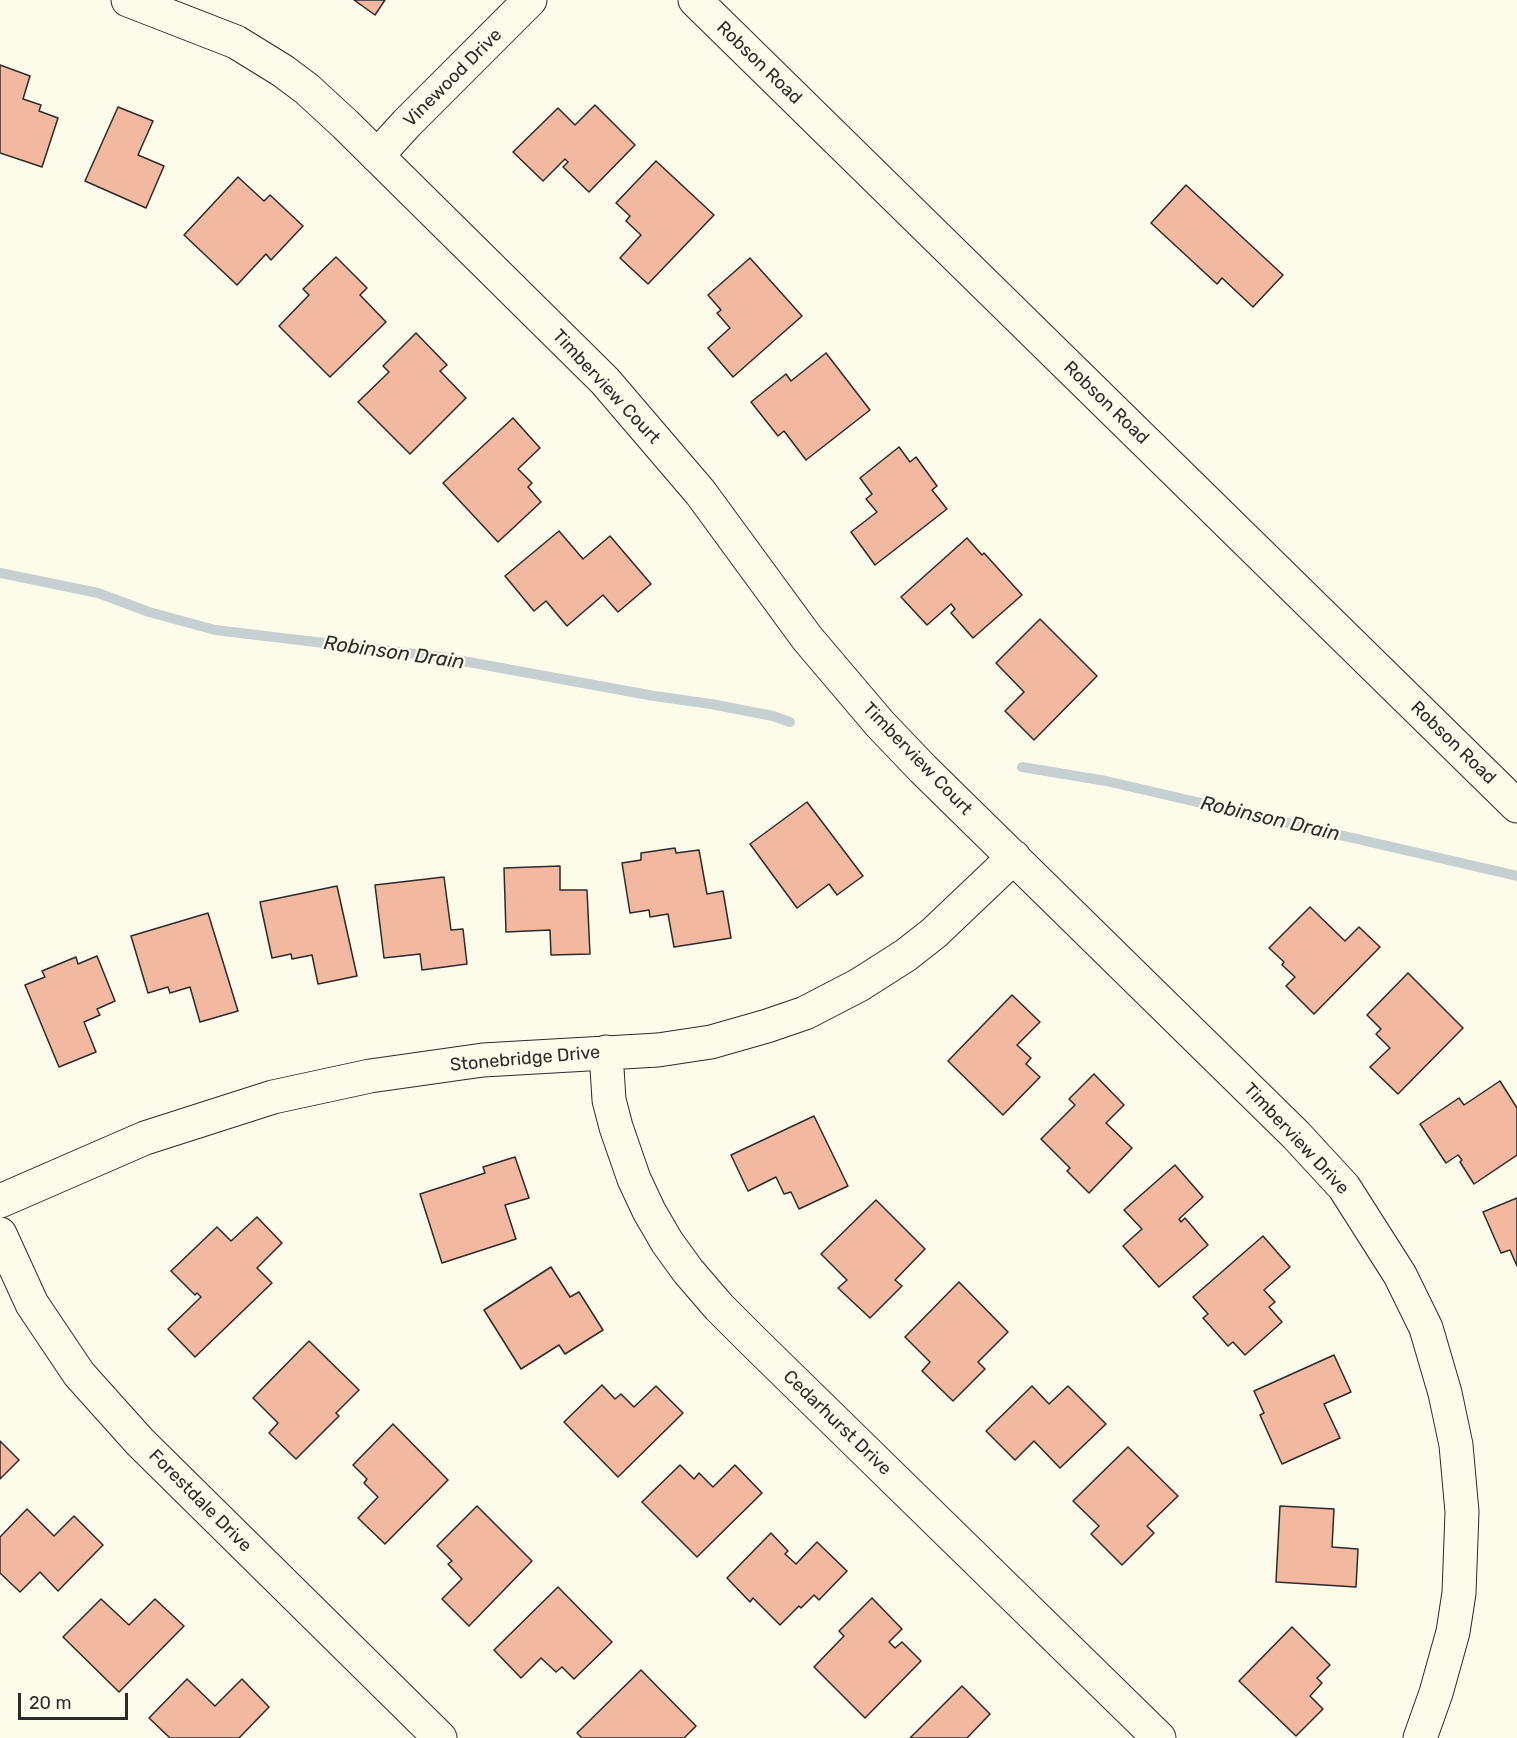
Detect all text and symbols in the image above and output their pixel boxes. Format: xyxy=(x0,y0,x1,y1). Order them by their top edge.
street label: Robson Road xyxy=(712,17,806,109)
street label: Vinewood Drive xyxy=(399,24,507,132)
street label: Timberview Court xyxy=(547,325,665,449)
street label: Robson Road xyxy=(1059,357,1153,449)
water label: Robinson Drain xyxy=(322,631,466,675)
street label: Robson Road xyxy=(1406,697,1500,789)
street label: Timberview Court xyxy=(858,698,976,820)
water label: Robinson Drain xyxy=(1198,791,1342,847)
street label: Stonebridge Drive xyxy=(449,1042,601,1076)
street label: Timberview Drive xyxy=(1239,1079,1353,1199)
street label: Cedarhurst Drive xyxy=(778,1366,896,1480)
street label: Forestdale Drive xyxy=(144,1445,256,1557)
scale bar xyxy=(21,1681,130,1719)
text: 20 m xyxy=(29,1692,71,1714)

